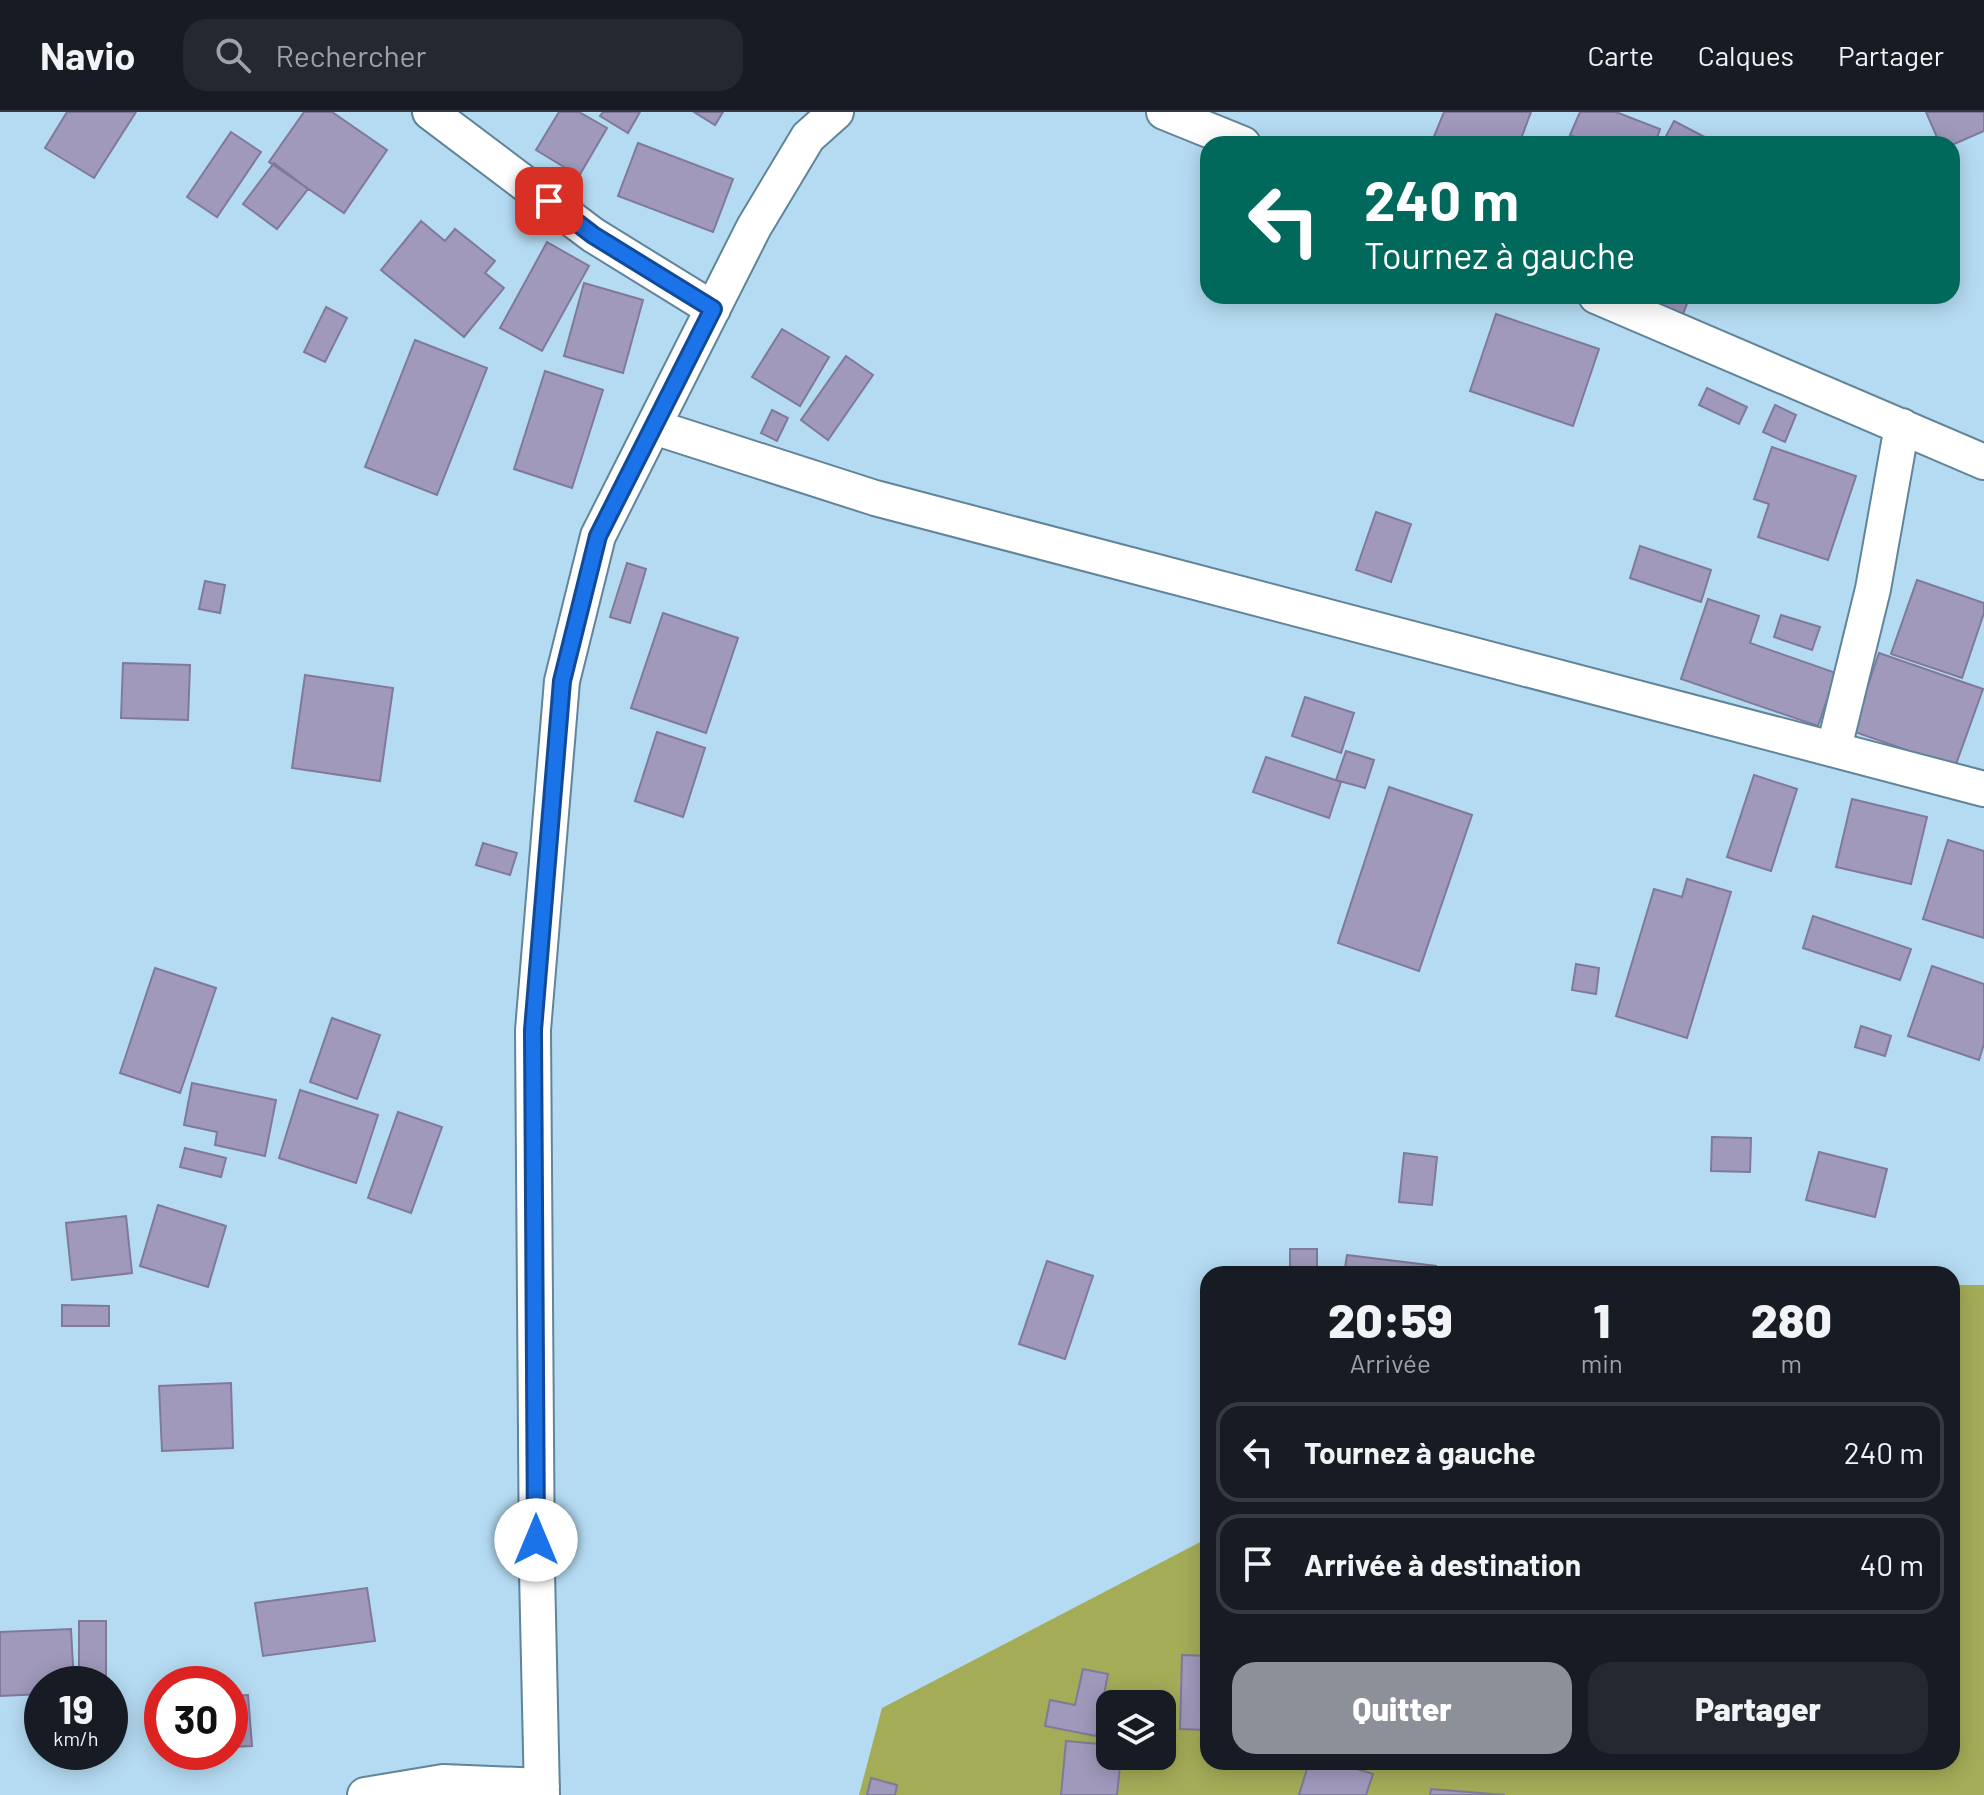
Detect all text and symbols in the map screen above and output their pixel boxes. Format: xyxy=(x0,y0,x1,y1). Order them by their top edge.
search box xyxy=(183,19,743,91)
text: Navio xyxy=(40,32,135,78)
icon: search xyxy=(211,33,255,77)
text: Rechercher xyxy=(275,37,426,73)
text: Carte xyxy=(1587,38,1654,72)
text: Calques xyxy=(1698,38,1794,72)
text: Partager xyxy=(1838,38,1944,72)
text: 240 m xyxy=(1364,165,1519,232)
pin xyxy=(515,167,583,235)
icon: left xyxy=(1232,168,1336,272)
icon: arrive xyxy=(527,179,571,223)
text: Tournez à gauche xyxy=(1364,233,1635,276)
text: 20:59 xyxy=(1328,1290,1453,1348)
text: 1 xyxy=(1593,1290,1610,1348)
text: 280 xyxy=(1751,1290,1832,1348)
text: Arrivée xyxy=(1350,1347,1431,1378)
text: min xyxy=(1581,1347,1623,1378)
text: m xyxy=(1781,1347,1802,1378)
icon: left xyxy=(1236,1430,1280,1474)
text: Tournez à gauche xyxy=(1304,1434,1536,1470)
text: 240 m xyxy=(1844,1434,1924,1470)
position arrow xyxy=(494,1498,578,1582)
icon: arrive xyxy=(1236,1542,1280,1586)
text: Arrivée à destination xyxy=(1304,1546,1581,1582)
text: 40 m xyxy=(1860,1546,1924,1582)
button: Quitter xyxy=(1232,1662,1572,1754)
button: Partager xyxy=(1588,1662,1928,1754)
speed limit sign: 30 xyxy=(144,1666,248,1770)
text: 19 xyxy=(58,1684,94,1732)
map controls xyxy=(1096,1690,1176,1770)
button: layers xyxy=(1096,1690,1176,1770)
text: km/h xyxy=(53,1726,99,1750)

